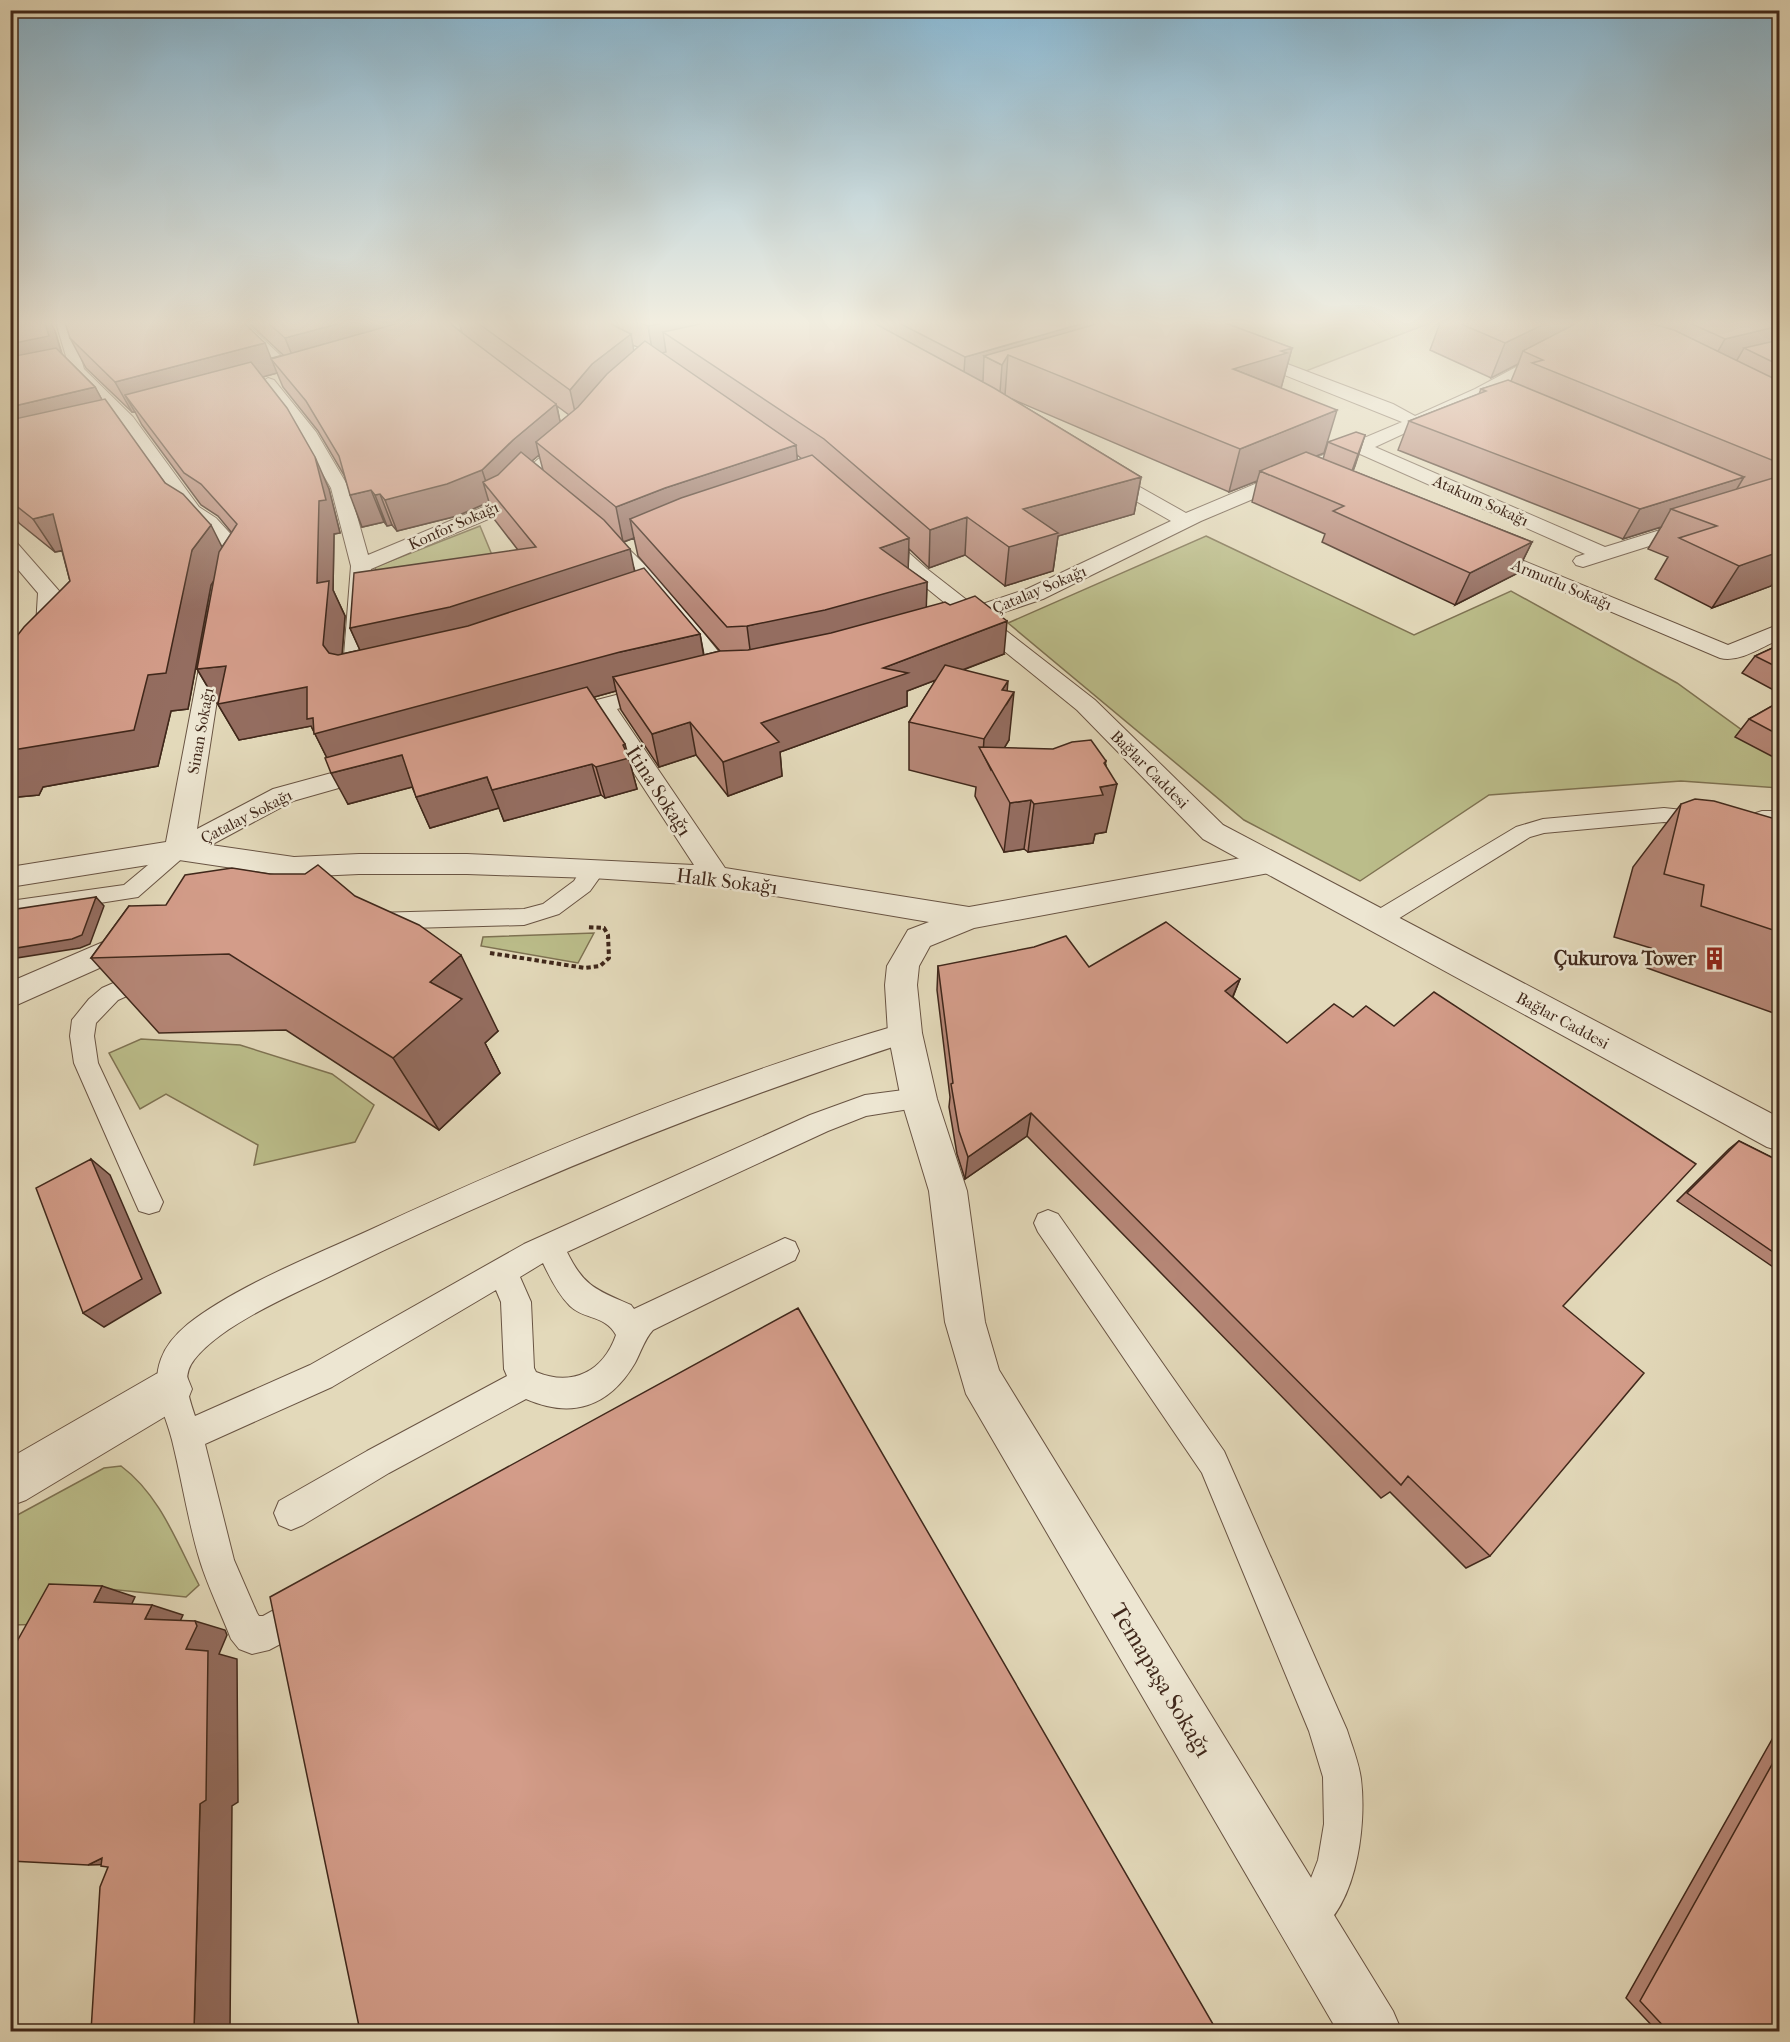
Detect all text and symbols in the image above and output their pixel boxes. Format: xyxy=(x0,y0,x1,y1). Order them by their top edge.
street label: Atakum Sokağı xyxy=(1429,471,1532,530)
street label: Konfor Sokağı xyxy=(405,497,502,554)
street label: Armutlu Sokağı xyxy=(1508,554,1615,614)
street label: Çatalay Sokağı xyxy=(989,561,1090,619)
street label: Sinan Sokağı xyxy=(184,686,217,776)
street label: Bağlar Caddesi xyxy=(1107,726,1193,813)
street label: İtina Sokağı xyxy=(621,742,697,841)
street label: Çatalay Sokağı xyxy=(197,785,296,848)
street label: Halk Sokağı xyxy=(675,864,779,899)
building icon: Çukurova Tower xyxy=(1701,945,1727,971)
place label: Çukurova Tower xyxy=(1554,947,1696,971)
street label: Bağlar Caddesi xyxy=(1513,988,1613,1053)
street label: Temapaşa Sokağı xyxy=(1103,1598,1218,1762)

